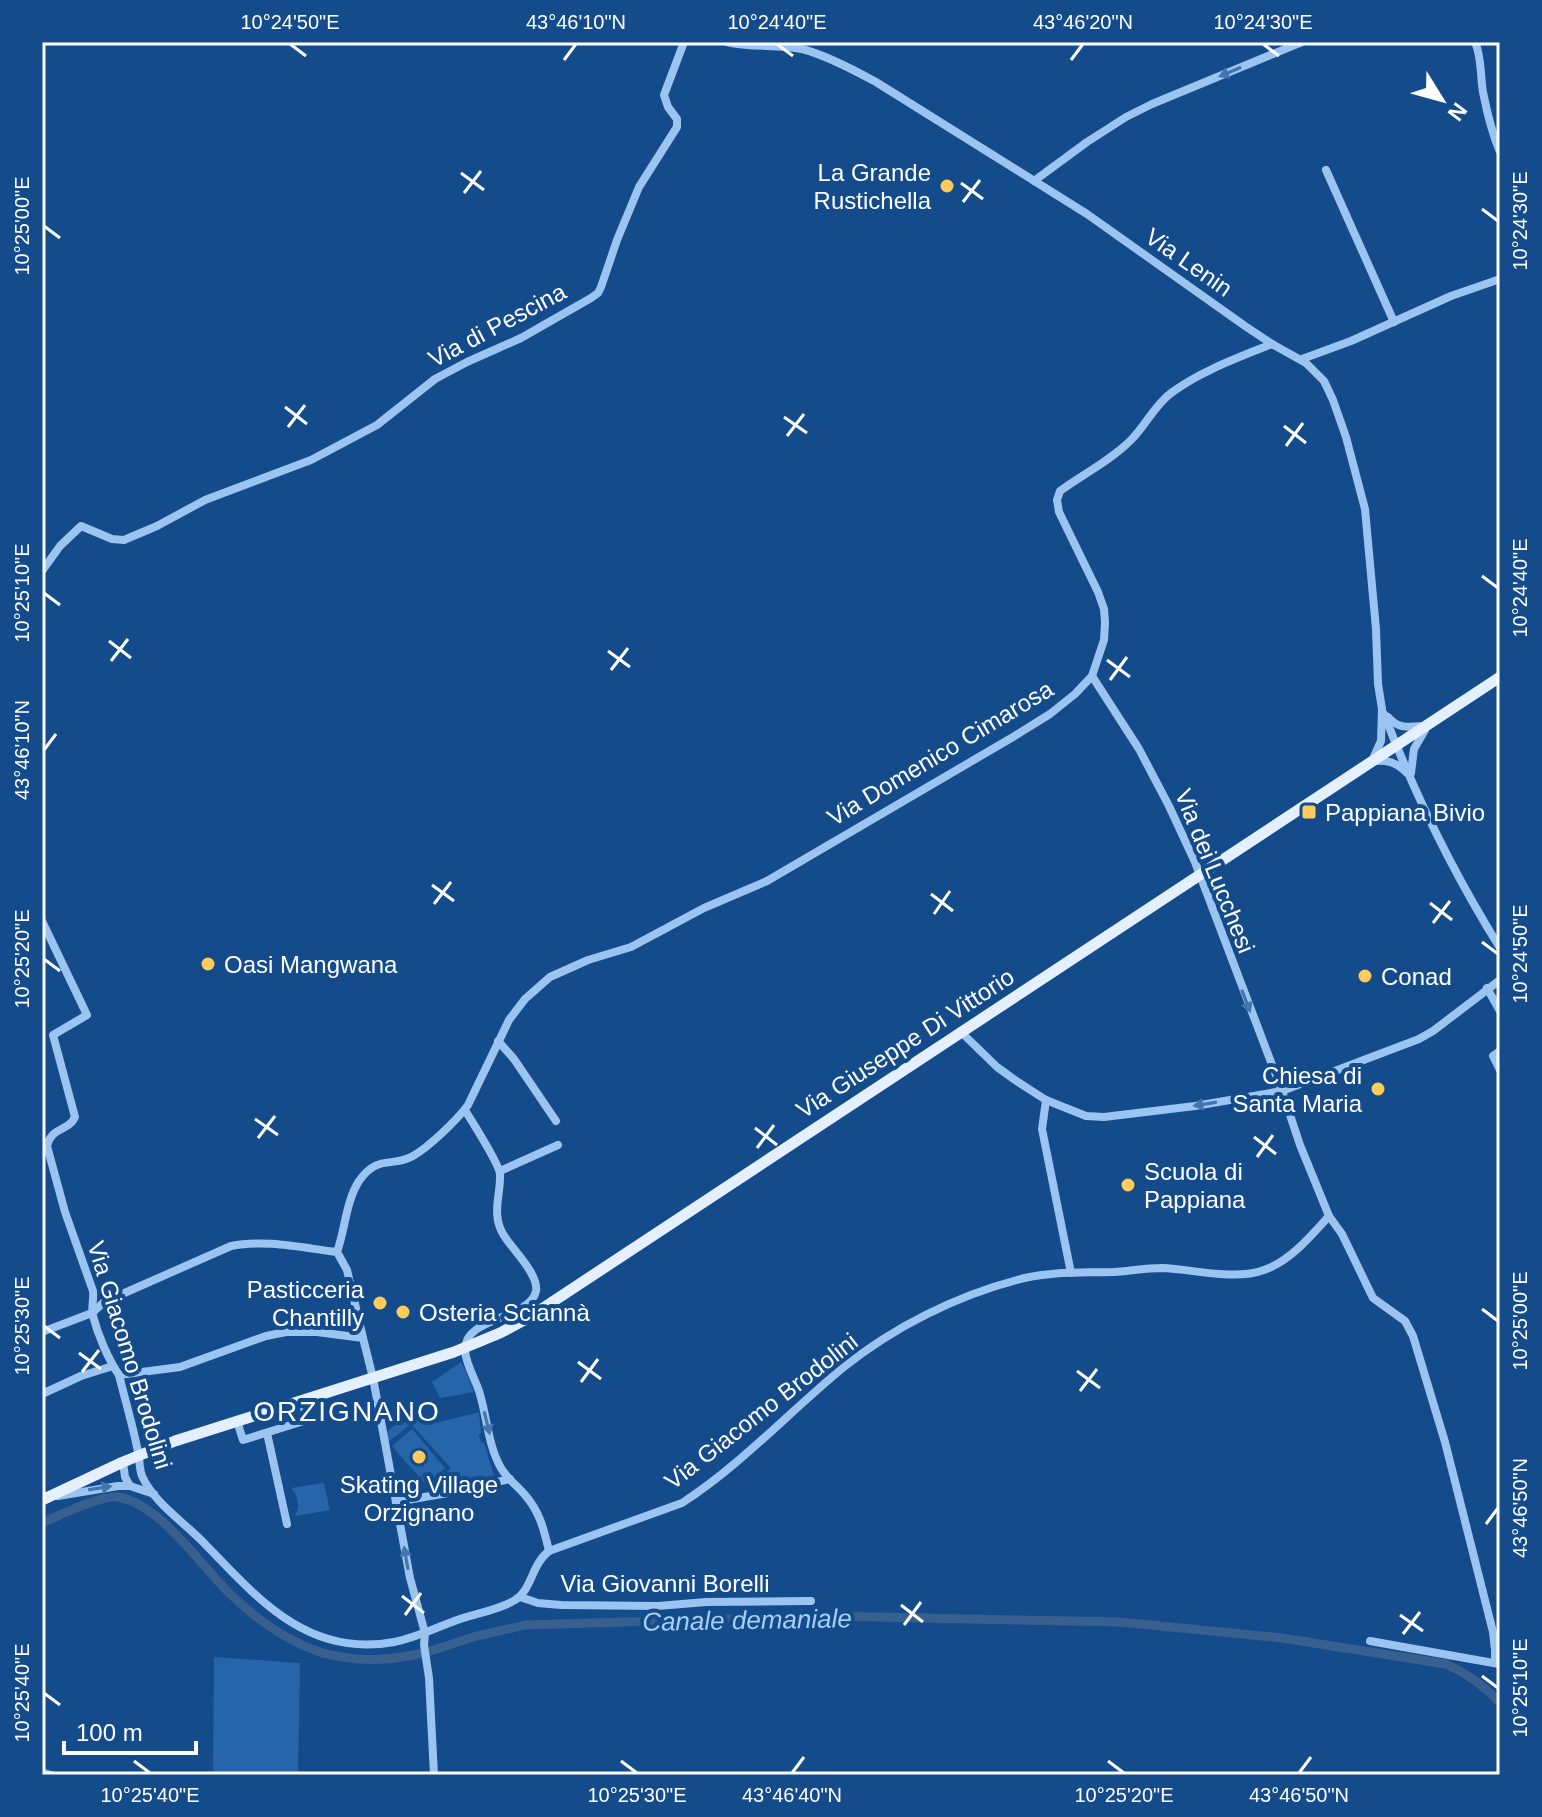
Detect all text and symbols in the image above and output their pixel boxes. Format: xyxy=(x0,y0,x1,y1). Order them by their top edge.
text: 10°24'50"E xyxy=(241,11,340,33)
text: 43°46'10"N xyxy=(526,11,626,33)
text: 10°24'40"E xyxy=(728,11,827,33)
text: 43°46'20"N xyxy=(1033,11,1133,33)
text: 10°24'30"E xyxy=(1214,11,1313,33)
north arrow xyxy=(1402,60,1482,140)
one-way arrow xyxy=(1218,65,1242,78)
text: N xyxy=(1443,98,1472,126)
place label: La Grande Rustichella xyxy=(814,159,932,214)
text: 10°24'30"E xyxy=(1509,172,1531,271)
text: 10°25'00"E xyxy=(11,177,33,276)
marker: La Grande Rustichella xyxy=(938,177,956,195)
street label: Via Lenin xyxy=(1140,222,1238,302)
street label: Via di Pescina xyxy=(424,277,571,373)
text: 10°24'40"E xyxy=(1509,539,1531,638)
text: 10°25'10"E xyxy=(11,544,33,643)
street label: Via Domenico Cimarosa xyxy=(822,675,1058,831)
text: 43°46'10"N xyxy=(11,700,33,800)
street label: Via dei Lucchesi xyxy=(1170,785,1260,957)
place label: Pappiana Bivio xyxy=(1325,799,1485,826)
marker: Pappiana Bivio xyxy=(1300,803,1318,821)
text: 10°24'50"E xyxy=(1509,905,1531,1004)
text: 10°25'20"E xyxy=(11,910,33,1009)
place label: Oasi Mangwana xyxy=(224,951,398,978)
marker: Oasi Mangwana xyxy=(199,955,217,973)
street label: Via Giuseppe Di Vittorio xyxy=(791,963,1019,1123)
place label: Conad xyxy=(1381,963,1452,990)
marker: Conad xyxy=(1356,967,1374,985)
one-way arrow xyxy=(1240,989,1253,1013)
place label: Chiesa di Santa Maria xyxy=(1233,1062,1363,1117)
marker: Chiesa di Santa Maria xyxy=(1369,1080,1387,1098)
one-way arrow xyxy=(1192,1098,1217,1111)
place label: Scuola di Pappiana xyxy=(1144,1158,1246,1213)
marker: Scuola di Pappiana xyxy=(1119,1176,1137,1194)
street label: Via Giacomo Brodolini xyxy=(82,1238,178,1472)
text: 10°25'00"E xyxy=(1509,1272,1531,1371)
place label: Pasticceria Chantilly xyxy=(247,1276,365,1331)
text: 10°25'30"E xyxy=(11,1277,33,1376)
marker: Pasticceria Chantilly xyxy=(371,1294,389,1312)
place label: Osteria Sciannà xyxy=(419,1299,590,1326)
marker: Osteria Sciannà xyxy=(394,1303,412,1321)
street label: Via Giacomo Brodolini xyxy=(659,1327,863,1495)
district label: ORZIGNANO xyxy=(253,1396,441,1427)
one-way arrow xyxy=(482,1410,494,1435)
marker: Skating Village Orzignano xyxy=(410,1448,428,1466)
text: 43°46'50"N xyxy=(1509,1458,1531,1558)
place label: Skating Village Orzignano xyxy=(340,1471,498,1526)
one-way arrow xyxy=(88,1482,113,1494)
one-way arrow xyxy=(400,1545,412,1570)
street label: Via Giovanni Borelli xyxy=(560,1570,770,1597)
water label: Canale demaniale xyxy=(642,1603,852,1637)
text: 10°25'10"E xyxy=(1509,1639,1531,1738)
text: 10°25'40"E xyxy=(11,1644,33,1743)
scale bar xyxy=(64,1705,196,1755)
text: 100 m xyxy=(76,1719,143,1746)
text: 10°25'40"E xyxy=(101,1784,200,1806)
text: 10°25'30"E xyxy=(588,1784,687,1806)
text: 43°46'40"N xyxy=(742,1784,842,1806)
text: 10°25'20"E xyxy=(1075,1784,1174,1806)
text: 43°46'50"N xyxy=(1249,1784,1349,1806)

